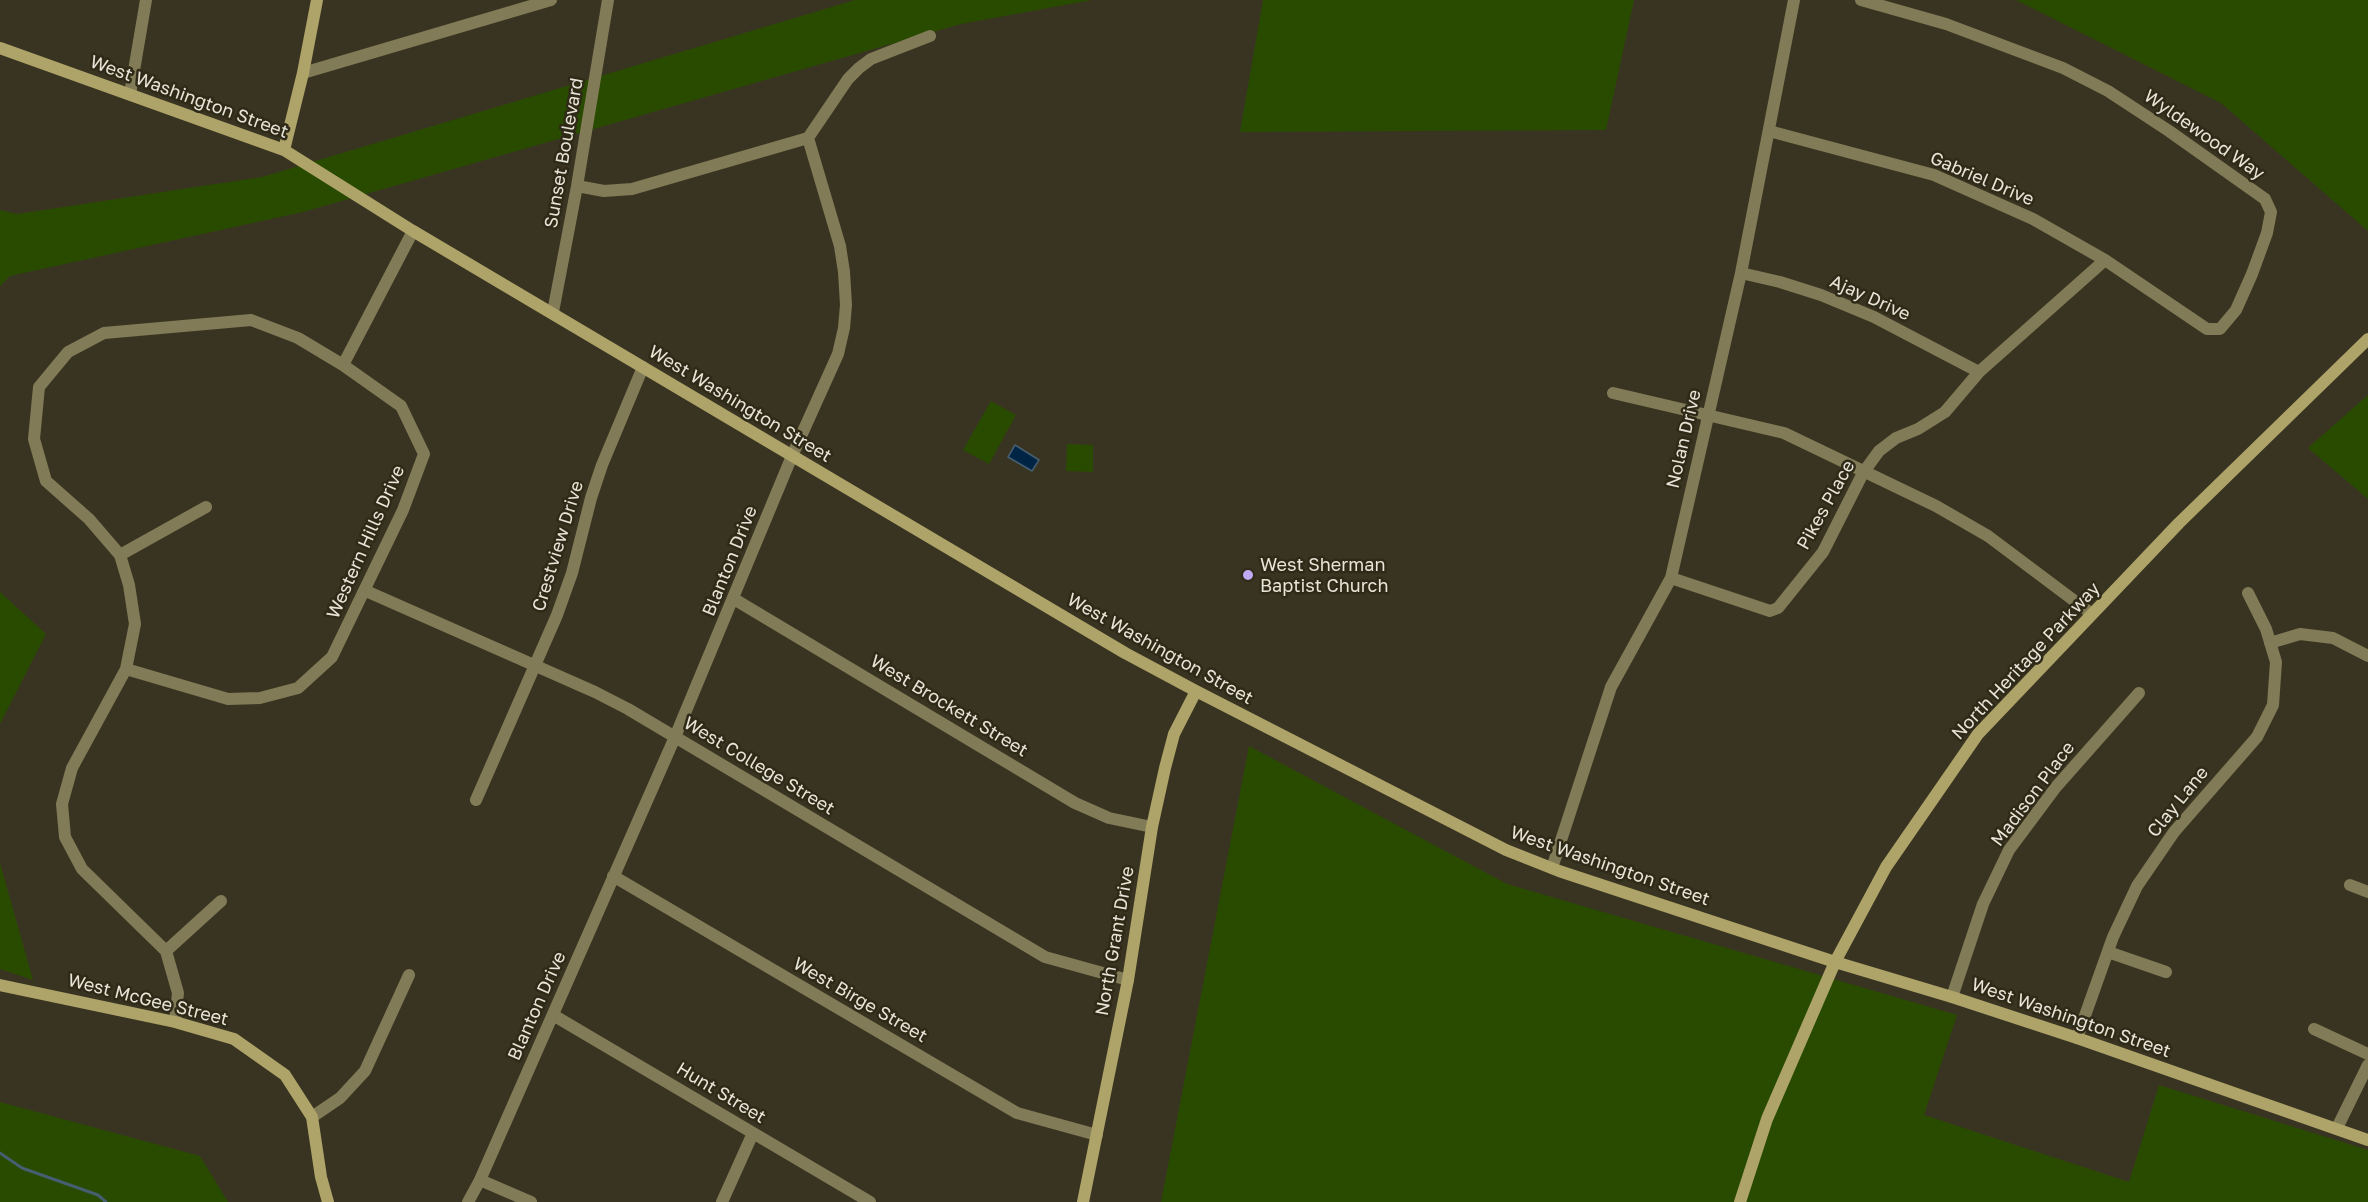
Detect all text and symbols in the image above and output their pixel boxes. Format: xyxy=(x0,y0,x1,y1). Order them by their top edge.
street label: West Washington Street xyxy=(87,51,291,143)
street label: Sunset Boulevard xyxy=(540,76,588,230)
street label: Wyldewood Way xyxy=(2140,85,2268,185)
street label: Gabriel Drive xyxy=(1927,147,2037,211)
street label: Ajay Drive xyxy=(1826,271,1914,325)
street label: West Washington Street xyxy=(645,341,835,467)
street label: Nolan Drive xyxy=(1662,388,1706,490)
street label: Pikes Place xyxy=(1793,457,1859,553)
street label: Western Hills Drive xyxy=(322,462,410,622)
street label: Crestview Drive xyxy=(528,478,588,614)
street label: Blanton Drive xyxy=(698,503,762,619)
place label: West Sherman Baptist Church xyxy=(1260,554,1388,596)
marker: West Sherman Baptist Church xyxy=(1241,568,1255,582)
street label: North Heritage Parkway xyxy=(1947,578,2105,744)
street label: West Washington Street xyxy=(1063,589,1257,709)
street label: West Brockett Street xyxy=(866,650,1032,762)
street label: West College Street xyxy=(680,712,838,820)
street label: Madison Place xyxy=(1987,737,2079,851)
street label: Clay Lane xyxy=(2143,762,2213,842)
street label: West Washington Street xyxy=(1507,822,1713,910)
street label: North Grant Drive xyxy=(1091,865,1139,1017)
street label: Blanton Drive xyxy=(503,948,571,1064)
street label: West Birge Street xyxy=(789,953,931,1047)
street label: West McGee Street xyxy=(65,970,231,1030)
street label: West Washington Street xyxy=(1968,974,2174,1062)
street label: Hunt Street xyxy=(672,1058,770,1128)

